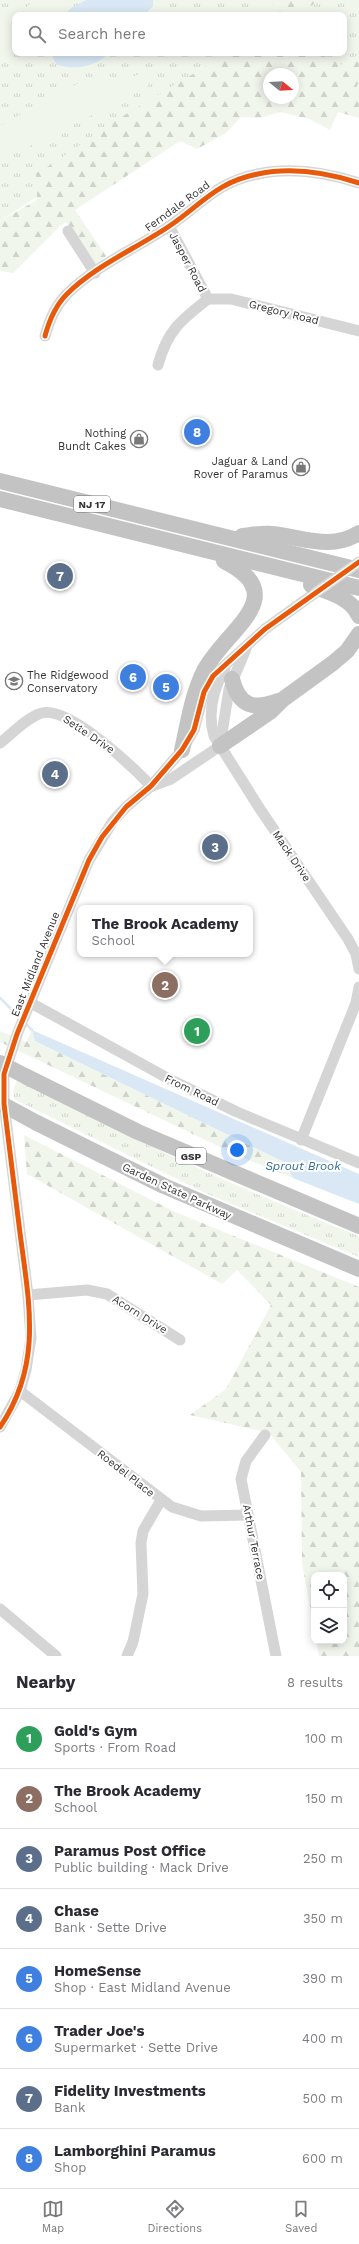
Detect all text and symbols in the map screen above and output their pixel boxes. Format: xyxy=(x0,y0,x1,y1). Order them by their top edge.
search box xyxy=(12,12,347,56)
icon: search xyxy=(26,23,48,45)
text: Search here xyxy=(58,25,146,43)
north arrow xyxy=(263,68,299,104)
street label: Ferndale Road xyxy=(142,178,212,234)
street label: Jasper Road xyxy=(166,230,209,294)
street label: Gregory Road xyxy=(248,298,320,327)
pin: 8 xyxy=(184,417,210,447)
place label: Nothing Bundt Cakes xyxy=(58,427,126,453)
shop icon: Nothing Bundt Cakes xyxy=(129,429,149,449)
place label: Jaguar & Land Rover of Paramus xyxy=(194,455,288,481)
shop icon: Jaguar & Land Rover of Paramus xyxy=(291,457,311,477)
road number: NJ 17 xyxy=(74,496,110,512)
pin: 7 xyxy=(47,561,73,591)
pin: 6 xyxy=(120,662,146,692)
place label: The Ridgewood Conservatory xyxy=(27,669,109,695)
school or university icon: The Ridgewood Conservatory xyxy=(4,671,24,691)
pin: 5 xyxy=(153,672,179,702)
street label: Sette Drive xyxy=(61,712,117,756)
pin: 4 xyxy=(42,759,68,789)
street label: Mack Drive xyxy=(270,828,313,884)
pin: 3 xyxy=(202,832,228,862)
popup xyxy=(77,905,253,957)
street label: East Midland Avenue xyxy=(8,910,62,1019)
text: The Brook Academy xyxy=(91,915,239,933)
text: School xyxy=(91,933,135,948)
pin: 2 xyxy=(152,970,178,1000)
pin: 1 xyxy=(184,1016,210,1046)
street label: From Road xyxy=(163,1072,221,1109)
your location xyxy=(227,1140,247,1160)
road number: GSP xyxy=(176,1148,206,1164)
water label: Sprout Brook xyxy=(265,1159,341,1173)
street label: Garden State Parkway xyxy=(120,1160,234,1223)
street label: Acorn Drive xyxy=(110,1292,170,1336)
street label: Roedel Place xyxy=(95,1447,157,1500)
street label: Arthur Terrace xyxy=(240,1503,267,1581)
map controls xyxy=(311,1572,347,1644)
button: locate xyxy=(311,1572,347,1608)
button: layers xyxy=(311,1608,347,1644)
text: Nearby xyxy=(16,1672,75,1692)
text: 8 results xyxy=(287,1675,343,1690)
text: Gold's Gym xyxy=(54,1722,137,1740)
text: 1 xyxy=(26,1731,32,1746)
text: 100 m xyxy=(305,1731,343,1746)
text: Sports · From Road xyxy=(54,1740,176,1755)
text: The Brook Academy xyxy=(54,1782,201,1800)
text: 2 xyxy=(25,1791,33,1806)
text: 150 m xyxy=(305,1791,343,1806)
text: School xyxy=(54,1800,97,1815)
text: Paramus Post Office xyxy=(54,1842,206,1860)
text: 3 xyxy=(25,1851,33,1866)
text: 250 m xyxy=(303,1851,343,1866)
text: Public building · Mack Drive xyxy=(54,1860,229,1875)
text: Chase xyxy=(54,1902,99,1920)
text: 4 xyxy=(25,1911,33,1926)
text: 350 m xyxy=(303,1911,343,1926)
text: Bank · Sette Drive xyxy=(54,1920,167,1935)
text: HomeSense xyxy=(54,1962,141,1980)
text: 5 xyxy=(25,1971,33,1986)
text: 390 m xyxy=(302,1971,343,1986)
text: Shop · East Midland Avenue xyxy=(54,1980,231,1995)
text: Trader Joe's xyxy=(54,2022,144,2040)
text: 6 xyxy=(25,2031,33,2046)
text: 400 m xyxy=(302,2031,343,2046)
text: Supermarket · Sette Drive xyxy=(54,2040,218,2055)
text: Fidelity Investments xyxy=(54,2082,206,2100)
text: 7 xyxy=(25,2091,33,2106)
text: 500 m xyxy=(302,2091,343,2106)
text: Bank xyxy=(54,2100,85,2115)
text: Lamborghini Paramus xyxy=(54,2142,216,2160)
text: 8 xyxy=(25,2151,33,2166)
text: 600 m xyxy=(302,2151,343,2166)
text: Shop xyxy=(54,2160,86,2175)
tab: Map xyxy=(42,2198,64,2235)
tab: Directions xyxy=(148,2198,202,2235)
tab: Saved xyxy=(285,2198,317,2235)

